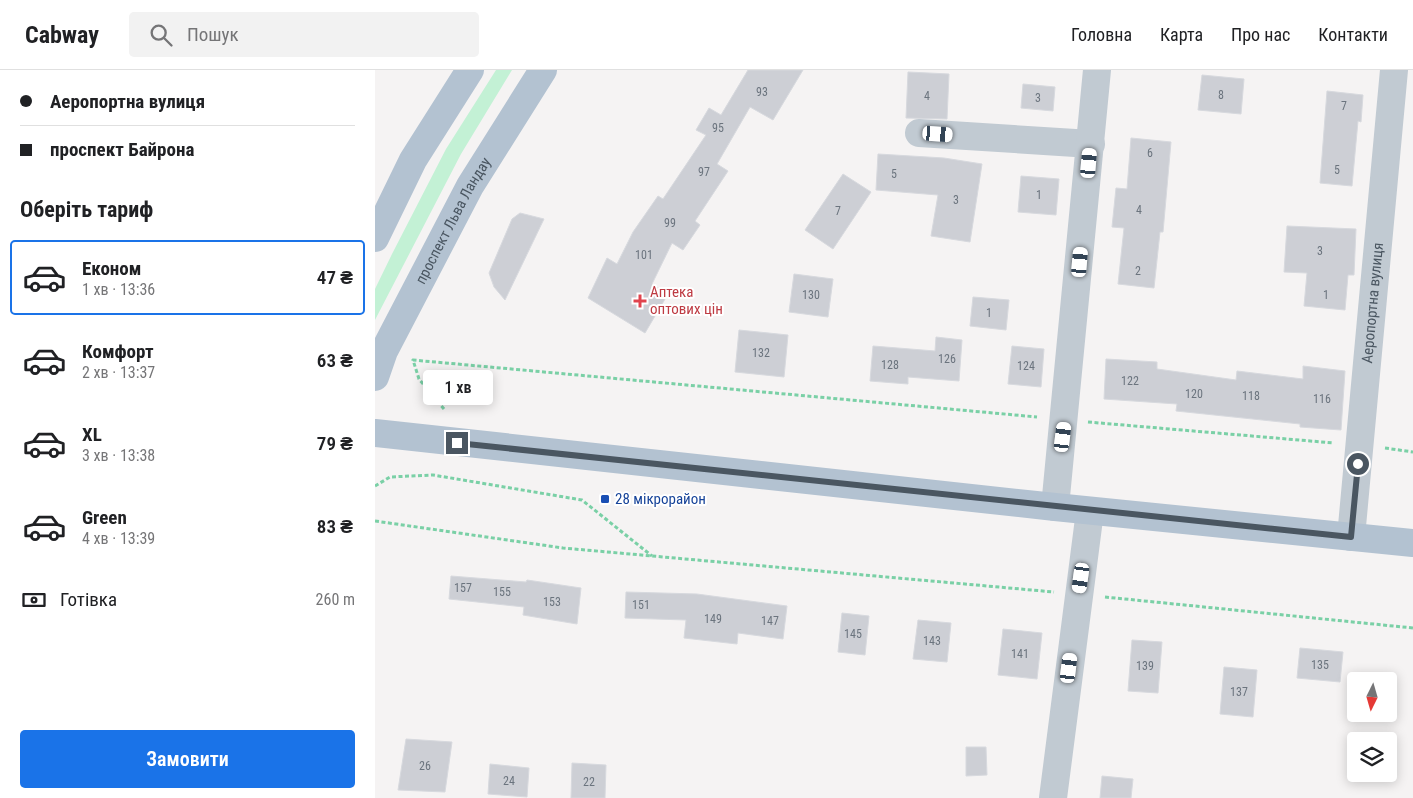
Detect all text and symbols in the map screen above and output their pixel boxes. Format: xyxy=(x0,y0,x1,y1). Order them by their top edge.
search box xyxy=(129,12,479,57)
text: Cabway xyxy=(25,21,99,49)
icon: search xyxy=(147,21,175,49)
text: Пошук xyxy=(187,23,239,46)
text: Головна xyxy=(1071,24,1132,45)
text: Карта xyxy=(1160,24,1203,45)
text: Про нас xyxy=(1231,24,1290,45)
text: Контакти xyxy=(1318,24,1388,45)
house number: 93 xyxy=(756,85,768,99)
house number: 8 xyxy=(1218,88,1224,102)
house number: 4 xyxy=(924,89,930,103)
text: Аеропортна вулиця xyxy=(50,90,205,113)
house number: 3 xyxy=(1035,91,1041,105)
house number: 7 xyxy=(1341,99,1347,113)
house number: 95 xyxy=(712,121,724,135)
car xyxy=(922,125,953,143)
text: проспект Байрона xyxy=(50,138,194,161)
house number: 6 xyxy=(1147,146,1153,160)
car xyxy=(1080,147,1097,179)
street label: проспект Льва Ландау xyxy=(412,154,495,287)
house number: 5 xyxy=(1334,163,1340,177)
house number: 97 xyxy=(698,165,710,179)
house number: 5 xyxy=(891,167,897,181)
house number: 1 xyxy=(1036,188,1042,202)
house number: 3 xyxy=(953,193,959,207)
text: Оберіть тариф xyxy=(20,197,153,222)
house number: 4 xyxy=(1136,203,1142,217)
house number: 7 xyxy=(835,204,841,218)
house number: 99 xyxy=(664,216,676,230)
street label: Аеропортна вулиця xyxy=(1358,242,1387,364)
house number: 3 xyxy=(1317,244,1323,258)
car xyxy=(1071,246,1088,278)
house number: 101 xyxy=(635,248,653,262)
icon: car xyxy=(22,255,67,300)
text: Економ xyxy=(82,257,141,280)
house number: 2 xyxy=(1135,264,1141,278)
text: 47 ₴ xyxy=(317,266,353,289)
text: 1 хв · 13:36 xyxy=(82,280,155,299)
place label: Аптека оптових цін xyxy=(650,283,723,318)
house number: 130 xyxy=(802,288,820,302)
house number: 1 xyxy=(1323,288,1329,302)
marker: Аптека оптових цін xyxy=(634,295,646,307)
house number: 1 xyxy=(986,306,992,320)
icon: car xyxy=(22,338,67,383)
text: Комфорт xyxy=(82,340,154,363)
house number: 132 xyxy=(752,346,770,360)
text: 63 ₴ xyxy=(317,349,353,372)
house number: 126 xyxy=(938,352,956,366)
house number: 128 xyxy=(881,358,899,372)
house number: 124 xyxy=(1017,359,1035,373)
text: 2 хв · 13:37 xyxy=(82,363,155,382)
callout: 1 хв xyxy=(422,370,492,406)
house number: 122 xyxy=(1121,374,1139,388)
text: 1 хв xyxy=(445,378,471,397)
house number: 120 xyxy=(1185,387,1203,401)
house number: 118 xyxy=(1242,389,1260,403)
house number: 116 xyxy=(1313,392,1331,406)
icon: car xyxy=(22,421,67,466)
car xyxy=(1053,421,1072,453)
text: XL xyxy=(82,423,102,446)
text: 79 ₴ xyxy=(317,432,353,455)
route end xyxy=(446,432,468,454)
text: 3 хв · 13:38 xyxy=(82,446,155,465)
route start xyxy=(1347,453,1369,475)
place label: 28 мікрорайон xyxy=(615,490,706,508)
marker: 28 мікрорайон xyxy=(599,493,611,505)
icon: car xyxy=(22,504,67,549)
text: Green xyxy=(82,506,127,529)
text: 83 ₴ xyxy=(317,515,353,538)
text: 4 хв · 13:39 xyxy=(82,529,155,548)
car xyxy=(1071,562,1090,594)
house number: 157 xyxy=(454,581,472,595)
house number: 155 xyxy=(493,585,511,599)
icon: cash xyxy=(20,586,48,614)
text: Готівка xyxy=(60,588,117,611)
text: 260 m xyxy=(316,590,355,609)
house number: 153 xyxy=(543,595,561,609)
house number: 151 xyxy=(632,598,650,612)
house number: 149 xyxy=(704,612,722,626)
house number: 147 xyxy=(761,614,779,628)
house number: 145 xyxy=(844,627,862,641)
house number: 143 xyxy=(923,634,941,648)
house number: 141 xyxy=(1011,647,1029,661)
car xyxy=(1059,652,1078,684)
house number: 135 xyxy=(1311,658,1329,672)
house number: 139 xyxy=(1136,659,1154,673)
north arrow xyxy=(1347,672,1397,722)
map controls xyxy=(1347,672,1397,782)
house number: 137 xyxy=(1230,685,1248,699)
button: Замовити xyxy=(20,730,355,788)
button: layers xyxy=(1347,732,1397,782)
house number: 26 xyxy=(419,759,431,773)
house number: 24 xyxy=(503,774,515,788)
house number: 22 xyxy=(583,775,595,789)

